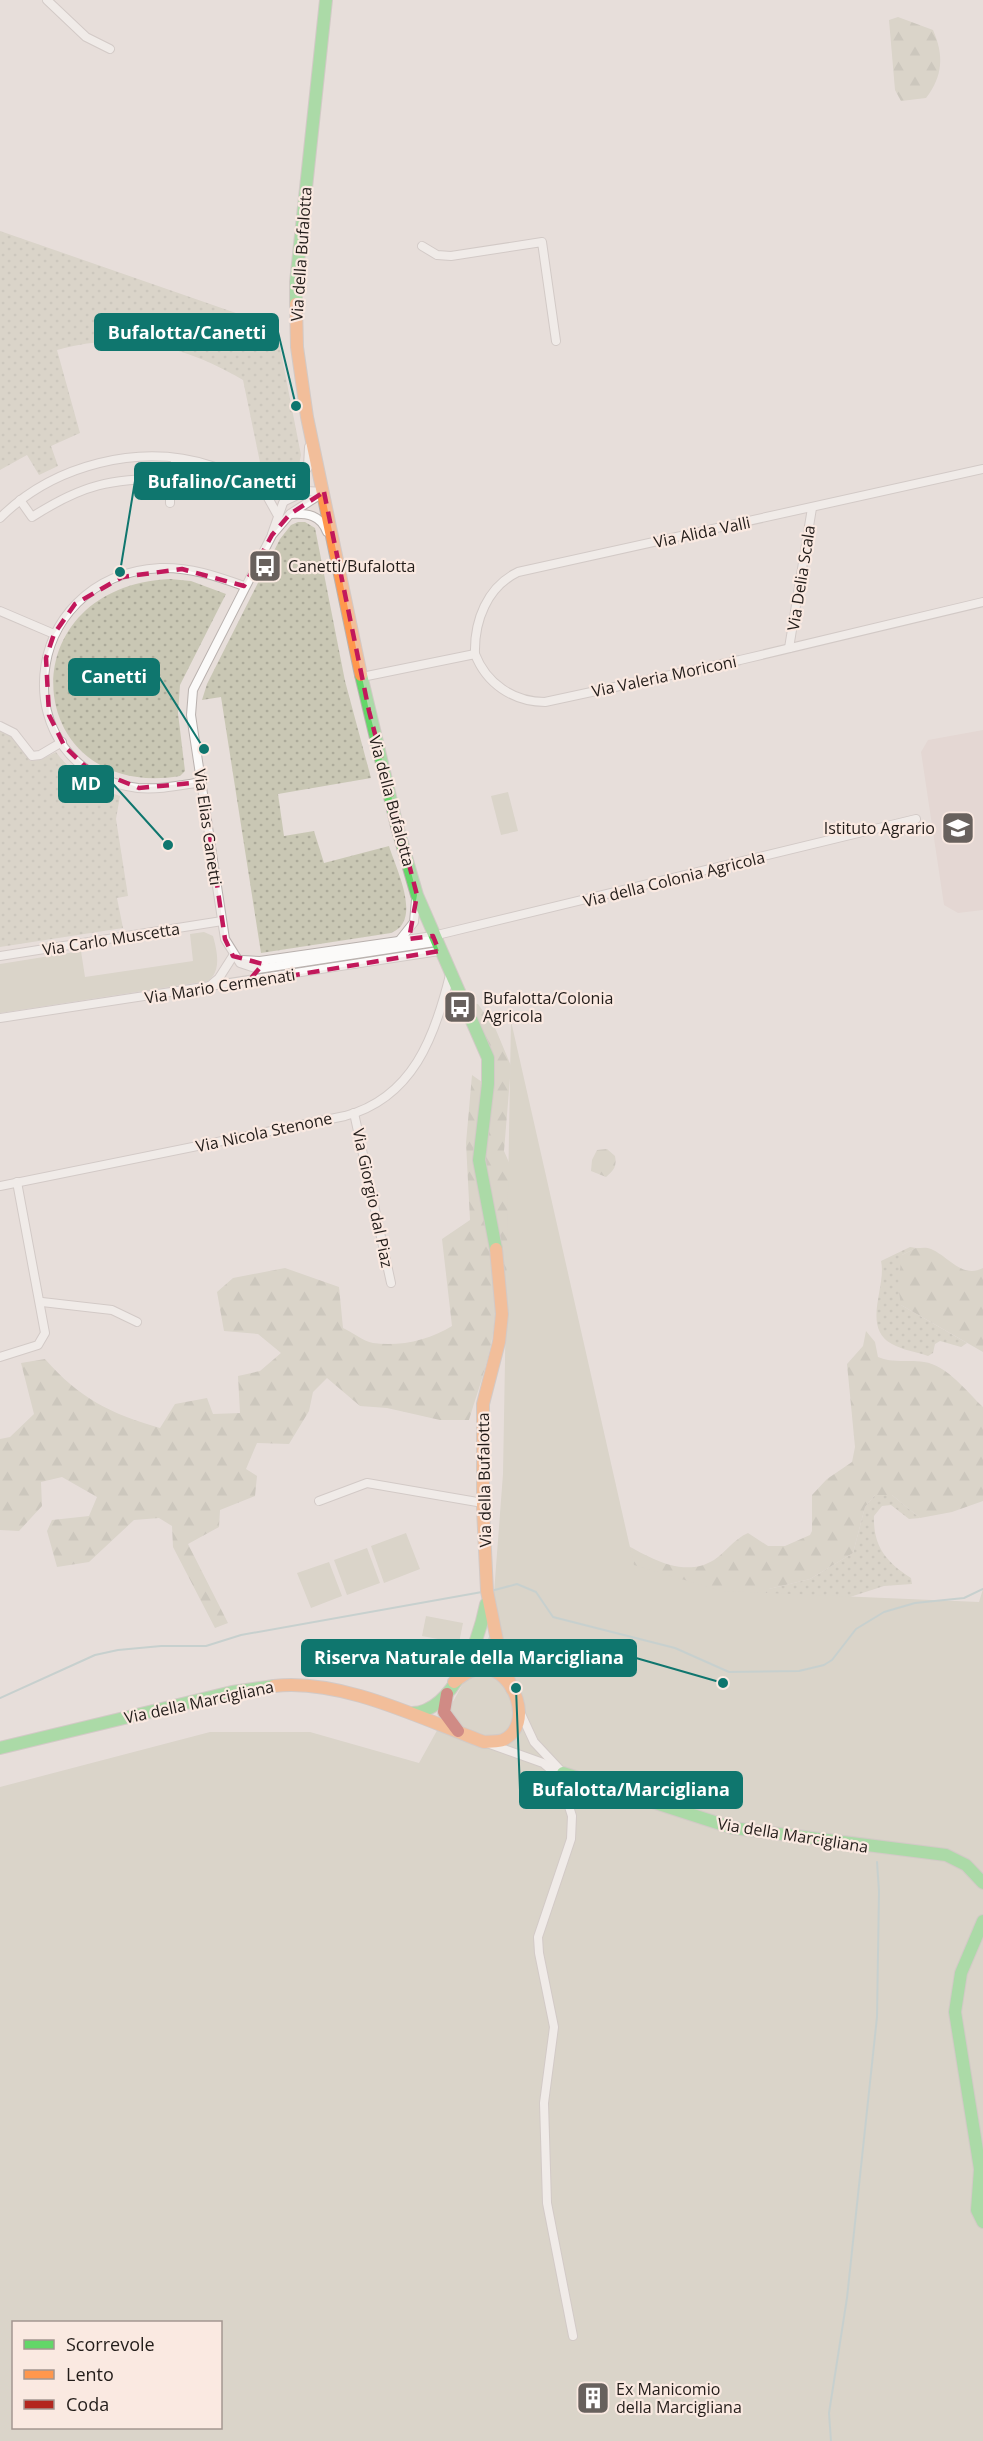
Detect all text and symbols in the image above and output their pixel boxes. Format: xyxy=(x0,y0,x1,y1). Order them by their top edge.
street label: Via della Bufalotta xyxy=(285,186,317,322)
callout: Bufalotta/Canetti xyxy=(95,314,278,350)
text: Bufalotta/Canetti xyxy=(108,320,266,344)
callout: Bufalino/Canetti xyxy=(135,463,309,499)
text: Bufalino/Canetti xyxy=(147,469,297,493)
street label: Via Alida Valli xyxy=(652,511,752,553)
street label: Via Delia Scala xyxy=(782,524,820,632)
bus stop icon: Canetti/Bufalotta xyxy=(247,548,283,584)
place label: Canetti/Bufalotta xyxy=(288,555,415,577)
street label: Via Valeria Moriconi xyxy=(590,650,738,702)
callout: Canetti xyxy=(69,659,159,695)
text: Canetti xyxy=(81,664,147,688)
street label: Via della Bufalotta xyxy=(364,733,420,869)
callout: MD xyxy=(59,766,113,802)
street label: Via Elias Canetti xyxy=(189,767,227,887)
text: MD xyxy=(71,771,101,795)
school or university icon: Istituto Agrario xyxy=(940,810,976,846)
place label: Istituto Agrario xyxy=(824,817,935,839)
street label: Via della Colonia Agricola xyxy=(581,846,767,912)
street label: Via Carlo Muscetta xyxy=(41,917,181,961)
street label: Via Mario Cermenati xyxy=(143,963,297,1009)
place label: Bufalotta/Colonia Agricola xyxy=(483,987,613,1027)
bus stop icon: Bufalotta/Colonia Agricola xyxy=(442,989,478,1025)
street label: Via Nicola Stenone xyxy=(194,1107,334,1157)
street label: Via Giorgio dal Piaz xyxy=(347,1126,399,1270)
street label: Via della Bufalotta xyxy=(472,1412,496,1548)
callout: Riserva Naturale della Marcigliana xyxy=(302,1640,636,1676)
text: Riserva Naturale della Marcigliana xyxy=(314,1645,624,1669)
street label: Via della Marcigliana xyxy=(122,1675,276,1729)
callout: Bufalotta/Marcigliana xyxy=(520,1772,742,1808)
text: Bufalotta/Marcigliana xyxy=(532,1777,730,1801)
street label: Via della Marcigliana xyxy=(716,1812,870,1858)
legend xyxy=(12,2321,222,2429)
text: Scorrevole xyxy=(66,2332,155,2356)
text: Lento xyxy=(66,2362,114,2386)
place label: Ex Manicomio della Marcigliana xyxy=(616,2378,742,2418)
building icon: Ex Manicomio della Marcigliana xyxy=(575,2380,611,2416)
text: Coda xyxy=(66,2392,109,2416)

